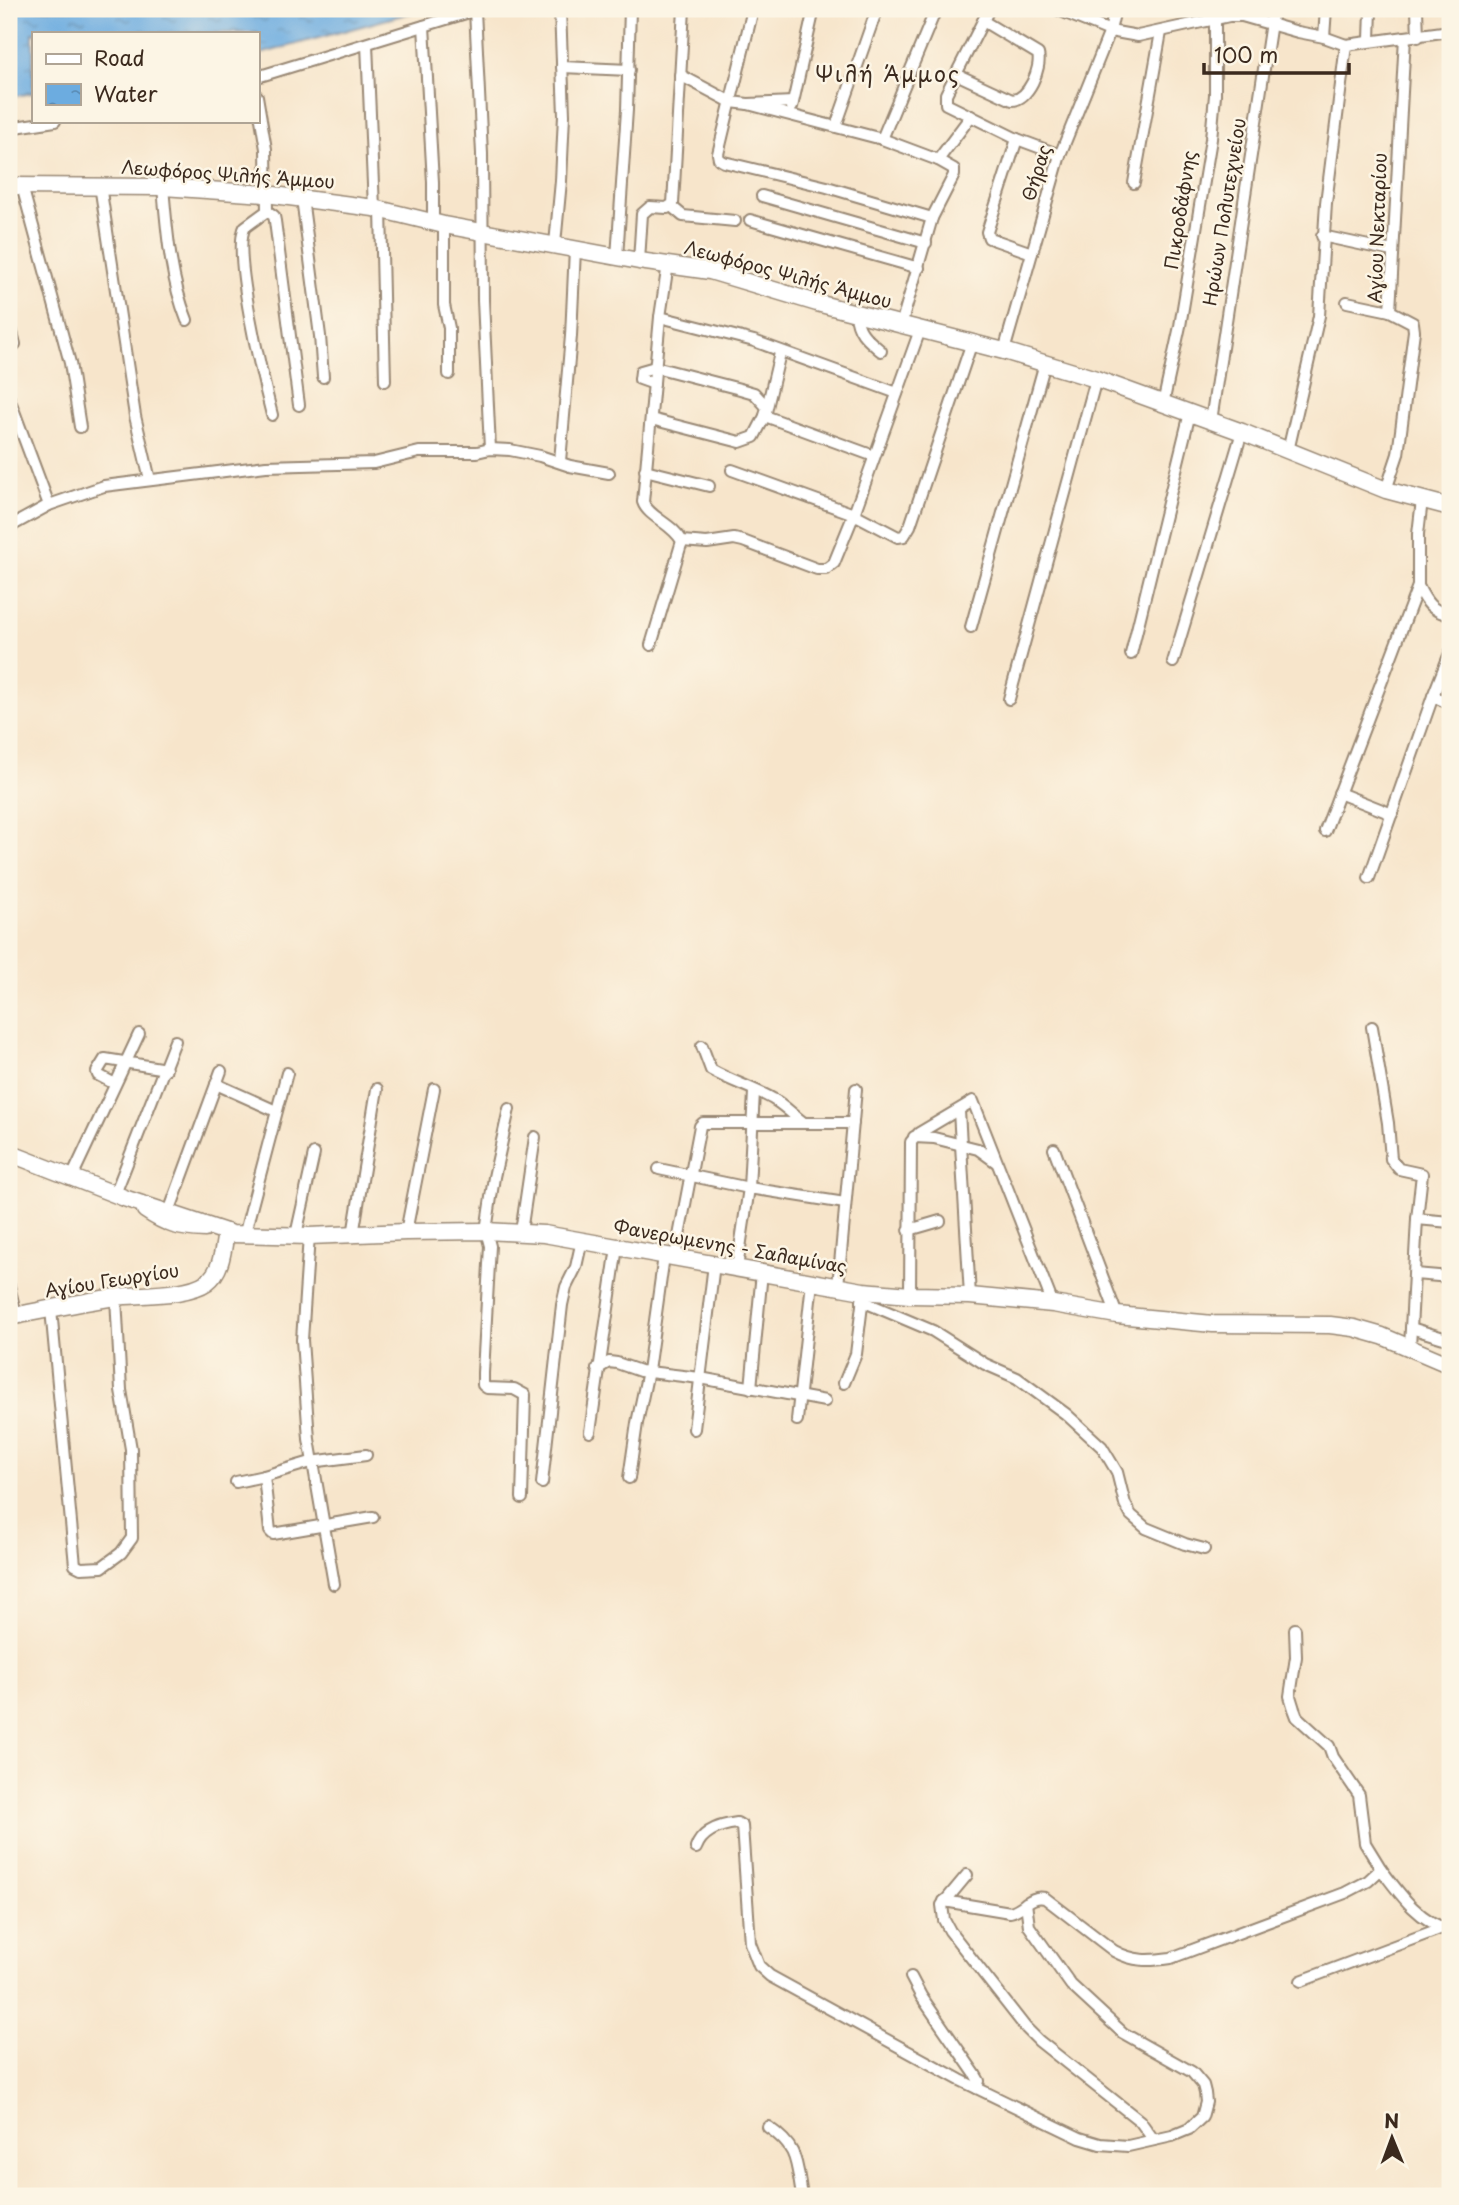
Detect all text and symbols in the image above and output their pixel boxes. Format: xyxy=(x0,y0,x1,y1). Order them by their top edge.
legend xyxy=(32,32,259,122)
scale bar xyxy=(1204,32,1349,76)
text: 100 m xyxy=(1214,38,1278,70)
text: Road xyxy=(94,41,145,73)
district label: Ψιλή Άμμος xyxy=(815,57,961,89)
text: Water xyxy=(94,77,158,109)
street label: Ηρώων Πολυτεχνείου xyxy=(1195,116,1252,308)
street label: Θήρας xyxy=(1014,141,1057,204)
street label: Πικροδάφνης xyxy=(1157,148,1202,271)
street label: Αγίου Νεκταρίου xyxy=(1360,152,1393,304)
street label: Λεωφόρος Ψιλής Άμμου xyxy=(121,153,336,194)
street label: Λεωφόρος Ψιλής Άμμου xyxy=(682,233,895,314)
street label: Φανερωμενης - Σαλαμίνας xyxy=(612,1212,849,1279)
street label: Αγίου Γεωργίου xyxy=(43,1256,181,1303)
north arrow xyxy=(1358,2104,1428,2174)
text: N xyxy=(1384,2106,1399,2134)

